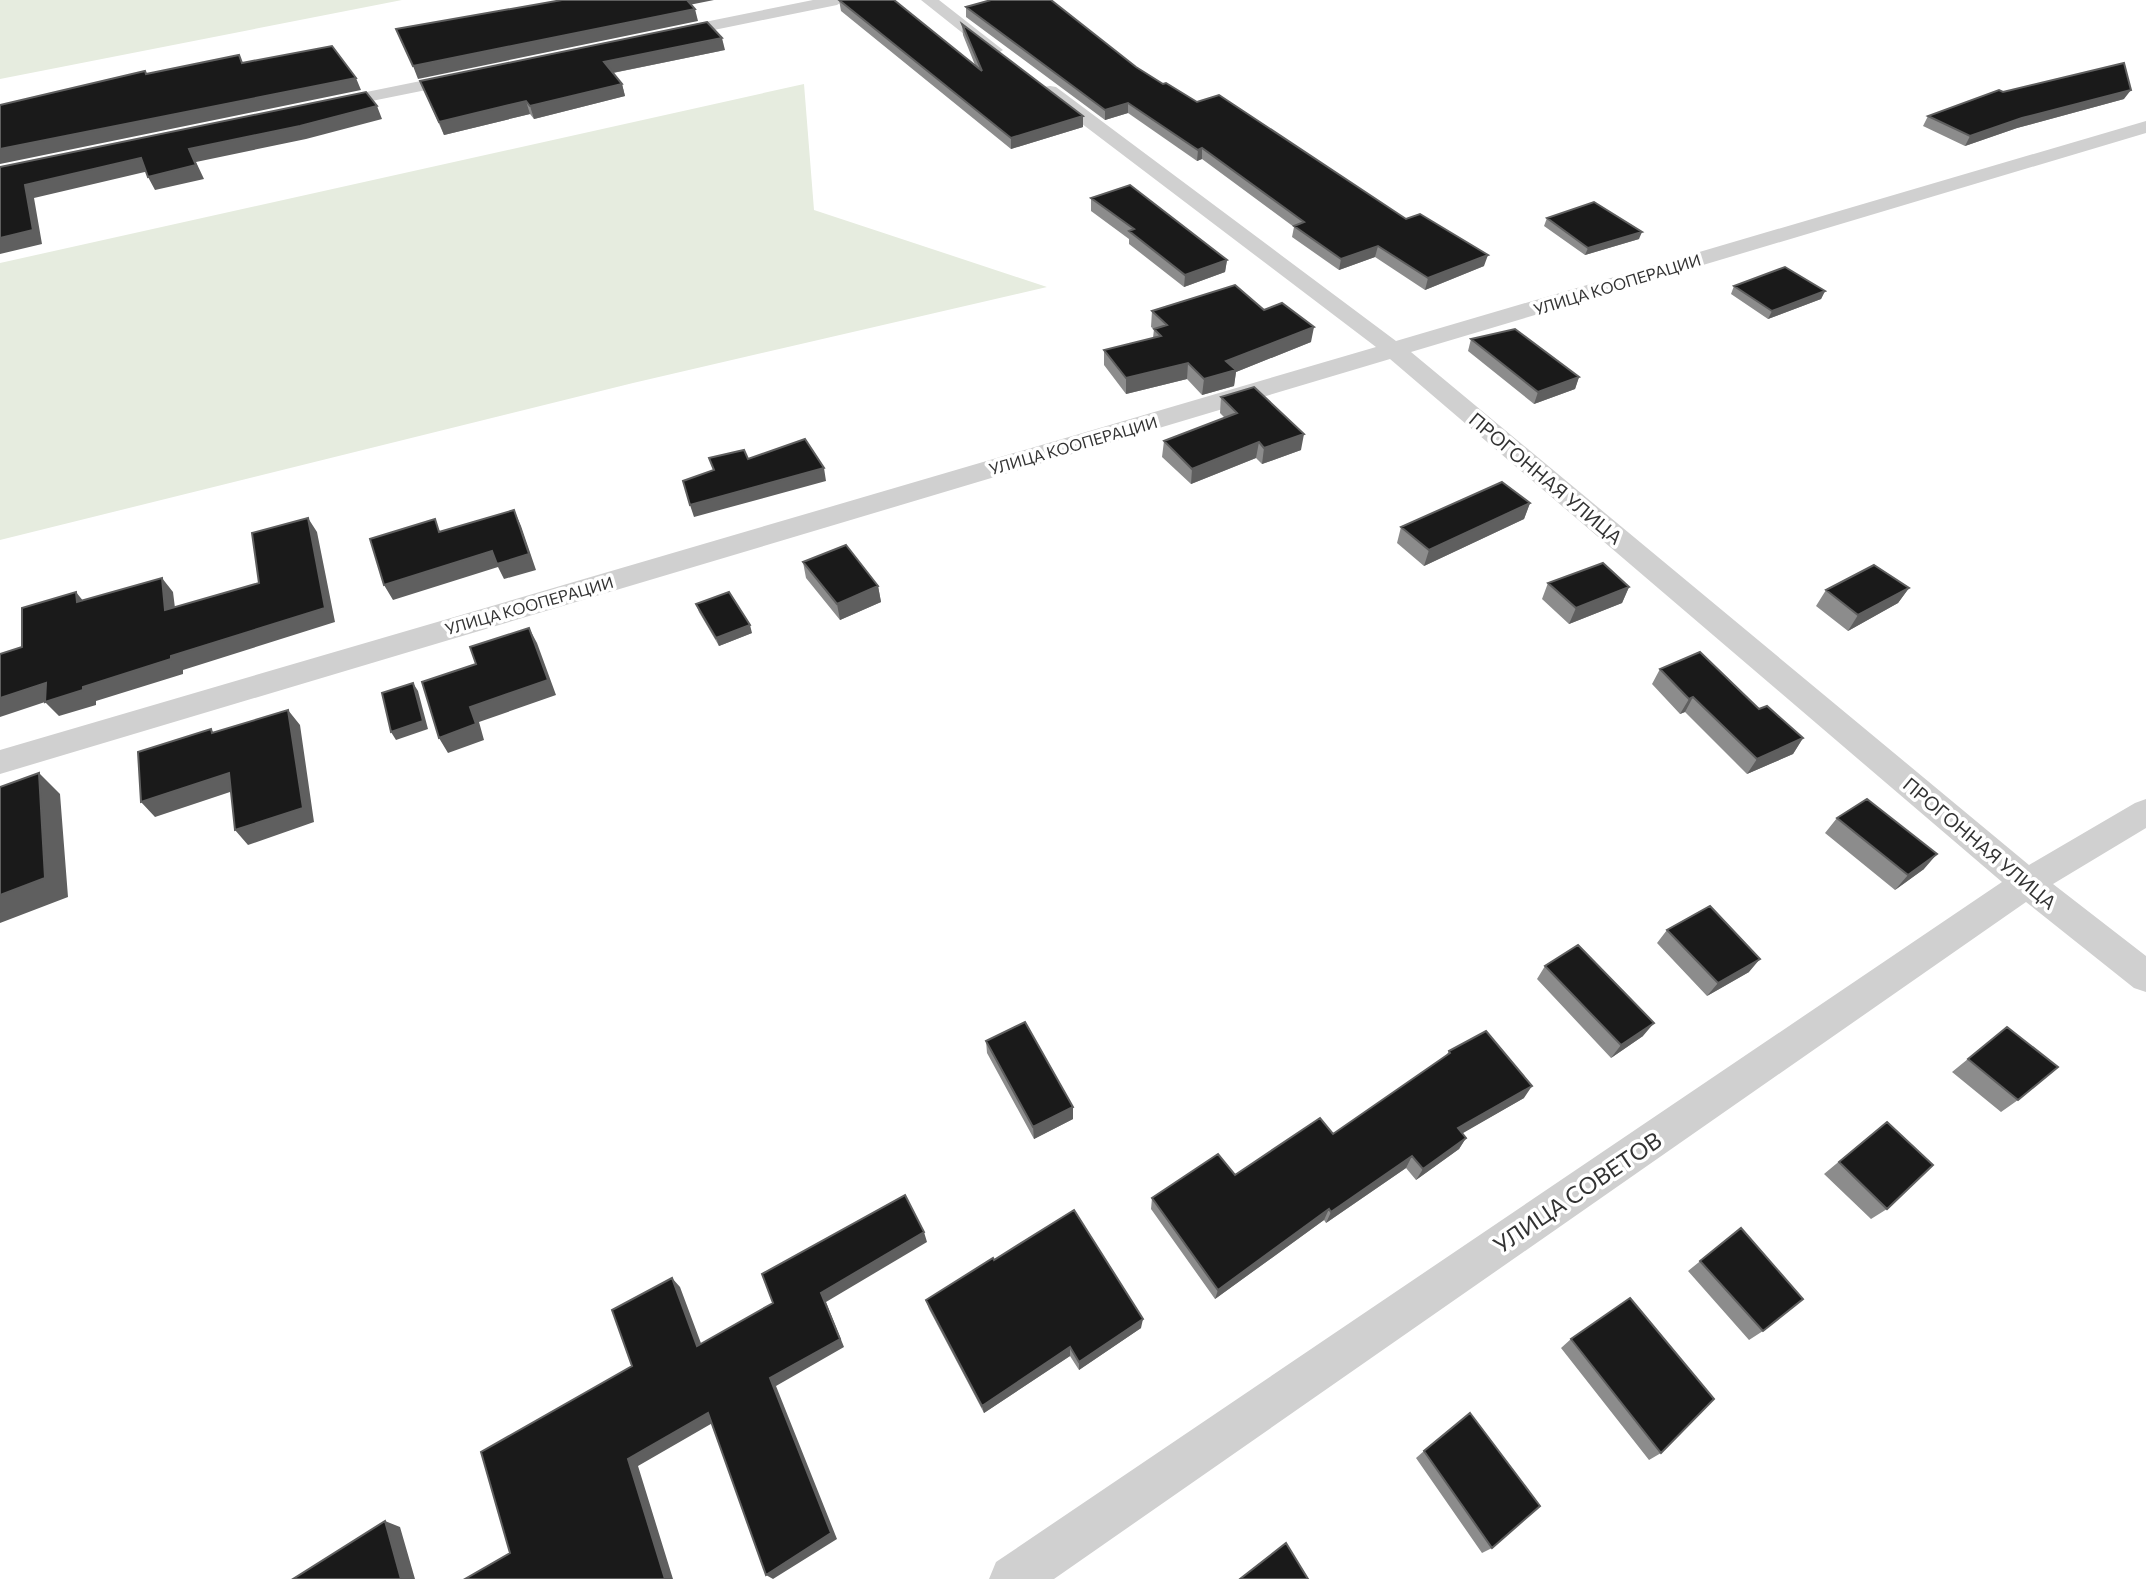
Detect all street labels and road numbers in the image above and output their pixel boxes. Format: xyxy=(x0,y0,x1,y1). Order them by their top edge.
street label: УЛИЦА КООПЕРАЦИИ xyxy=(1531,249,1703,319)
street label: ПРОГОННАЯ УЛИЦА xyxy=(1465,407,1627,549)
street label: УЛИЦА КООПЕРАЦИИ xyxy=(987,412,1159,478)
street label: УЛИЦА КООПЕРАЦИИ xyxy=(443,572,615,638)
street label: ПРОГОННАЯ УЛИЦА xyxy=(1899,772,2061,914)
street label: УЛИЦА СОВЕТОВ xyxy=(1488,1125,1666,1259)

